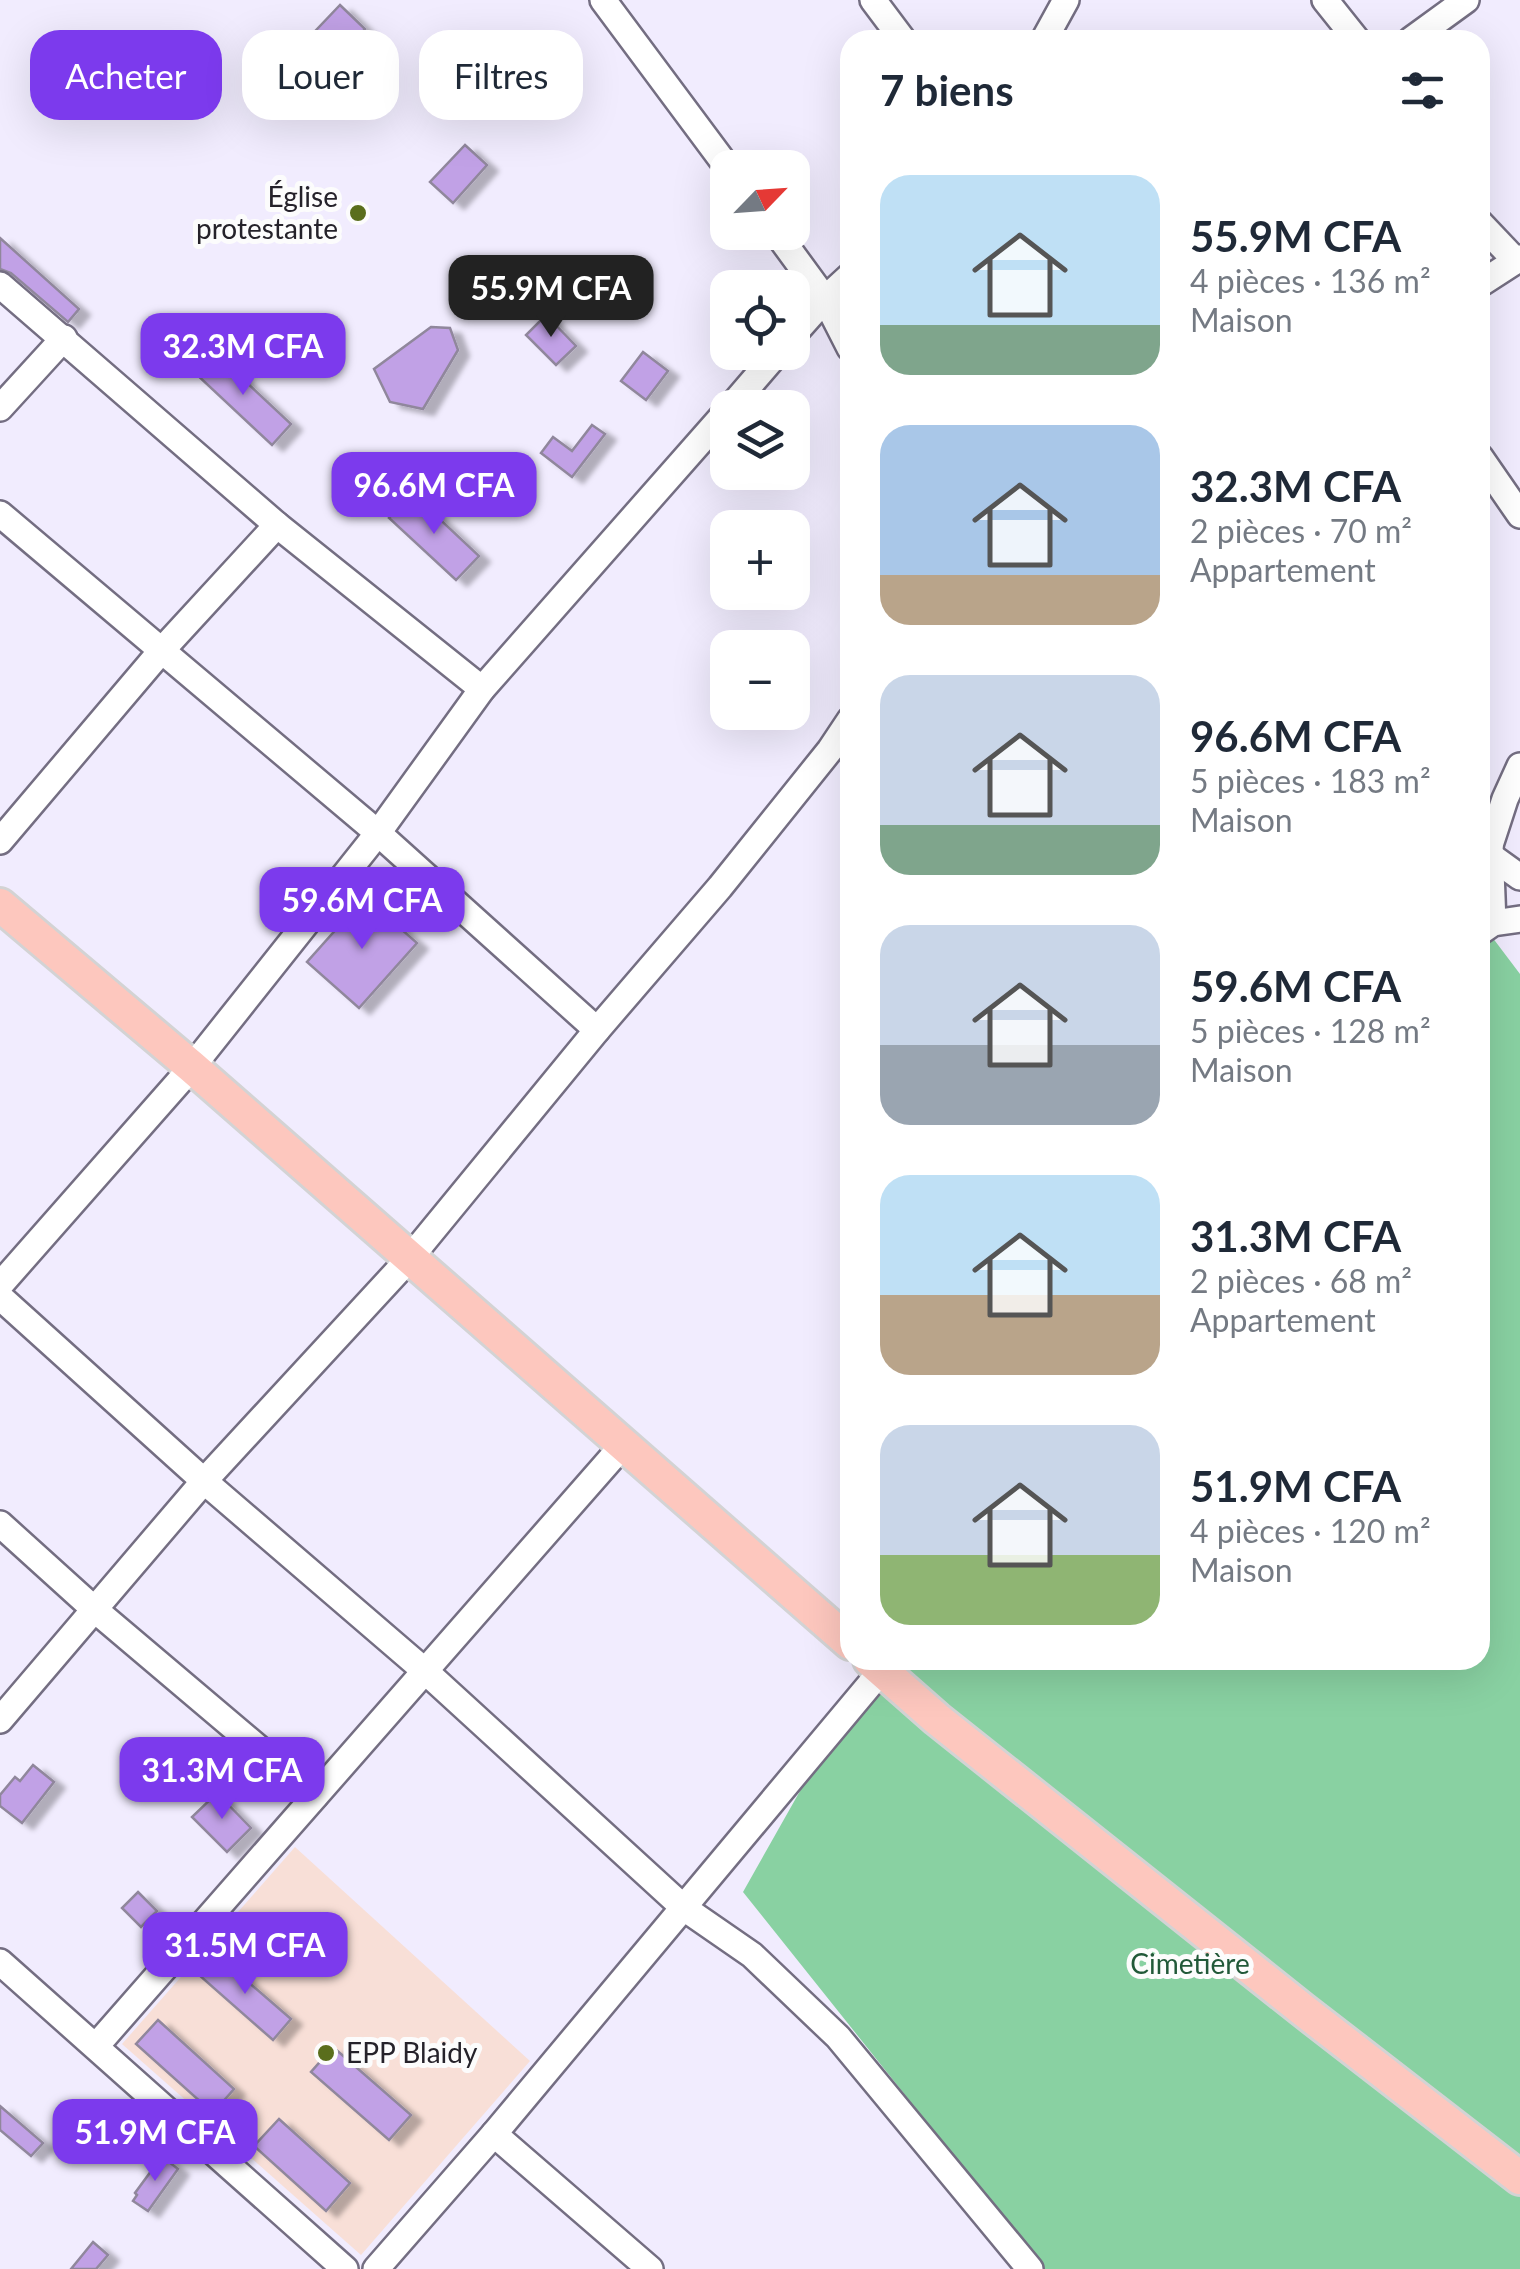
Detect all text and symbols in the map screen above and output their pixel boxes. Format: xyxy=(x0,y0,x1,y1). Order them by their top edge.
chip: Acheter xyxy=(30,30,222,120)
chip: Louer xyxy=(242,30,399,120)
chip: Filtres xyxy=(419,30,583,120)
icon: filters xyxy=(1395,63,1450,118)
text: 7 biens xyxy=(880,65,1014,115)
north arrow xyxy=(710,150,810,250)
map controls xyxy=(710,150,810,730)
place label: Église protestante xyxy=(196,179,338,245)
marker: Église protestante xyxy=(347,202,369,224)
text: 55.9M CFA xyxy=(1190,211,1401,261)
icon: home xyxy=(960,215,1080,335)
pin: 55.9M CFA xyxy=(437,255,665,340)
text: 4 pièces · 136 m² xyxy=(1190,261,1431,300)
text: 55.9M CFA xyxy=(471,268,631,307)
button: locate xyxy=(710,270,810,370)
text: Maison xyxy=(1190,300,1293,339)
pin: 32.3M CFA xyxy=(129,313,357,398)
text: 32.3M CFA xyxy=(163,326,323,365)
button: layers xyxy=(710,390,810,490)
pin: 96.6M CFA xyxy=(320,452,548,537)
text: 32.3M CFA xyxy=(1190,461,1401,511)
text: 96.6M CFA xyxy=(354,465,514,504)
icon: home xyxy=(960,465,1080,585)
button: + xyxy=(710,510,810,610)
text: 2 pièces · 70 m² xyxy=(1190,511,1412,550)
text: Appartement xyxy=(1190,550,1376,589)
button: − xyxy=(710,630,810,730)
text: 96.6M CFA xyxy=(1190,711,1401,761)
icon: home xyxy=(960,715,1080,835)
text: 5 pièces · 183 m² xyxy=(1190,761,1431,800)
text: Maison xyxy=(1190,800,1293,839)
pin: 59.6M CFA xyxy=(248,867,476,952)
text: 59.6M CFA xyxy=(282,880,442,919)
text: 59.6M CFA xyxy=(1190,961,1401,1011)
icon: home xyxy=(960,965,1080,1085)
text: 5 pièces · 128 m² xyxy=(1190,1011,1431,1050)
text: Maison xyxy=(1190,1050,1293,1089)
text: 31.3M CFA xyxy=(1190,1211,1401,1261)
icon: home xyxy=(960,1215,1080,1335)
text: 2 pièces · 68 m² xyxy=(1190,1261,1412,1300)
text: Appartement xyxy=(1190,1300,1376,1339)
text: 51.9M CFA xyxy=(1190,1461,1401,1511)
icon: home xyxy=(960,1465,1080,1585)
text: 4 pièces · 120 m² xyxy=(1190,1511,1431,1550)
text: Maison xyxy=(1190,1550,1293,1589)
pin: 31.3M CFA xyxy=(108,1737,336,1822)
text: 31.3M CFA xyxy=(142,1750,302,1789)
pin: 31.5M CFA xyxy=(131,1912,359,1997)
text: 31.5M CFA xyxy=(165,1925,325,1964)
park label: Cimetière xyxy=(1130,1946,1250,1980)
place label: EPP Blaidy xyxy=(346,2035,478,2069)
marker: EPP Blaidy xyxy=(315,2042,337,2064)
pin: 51.9M CFA xyxy=(41,2099,269,2184)
text: 51.9M CFA xyxy=(75,2112,235,2151)

